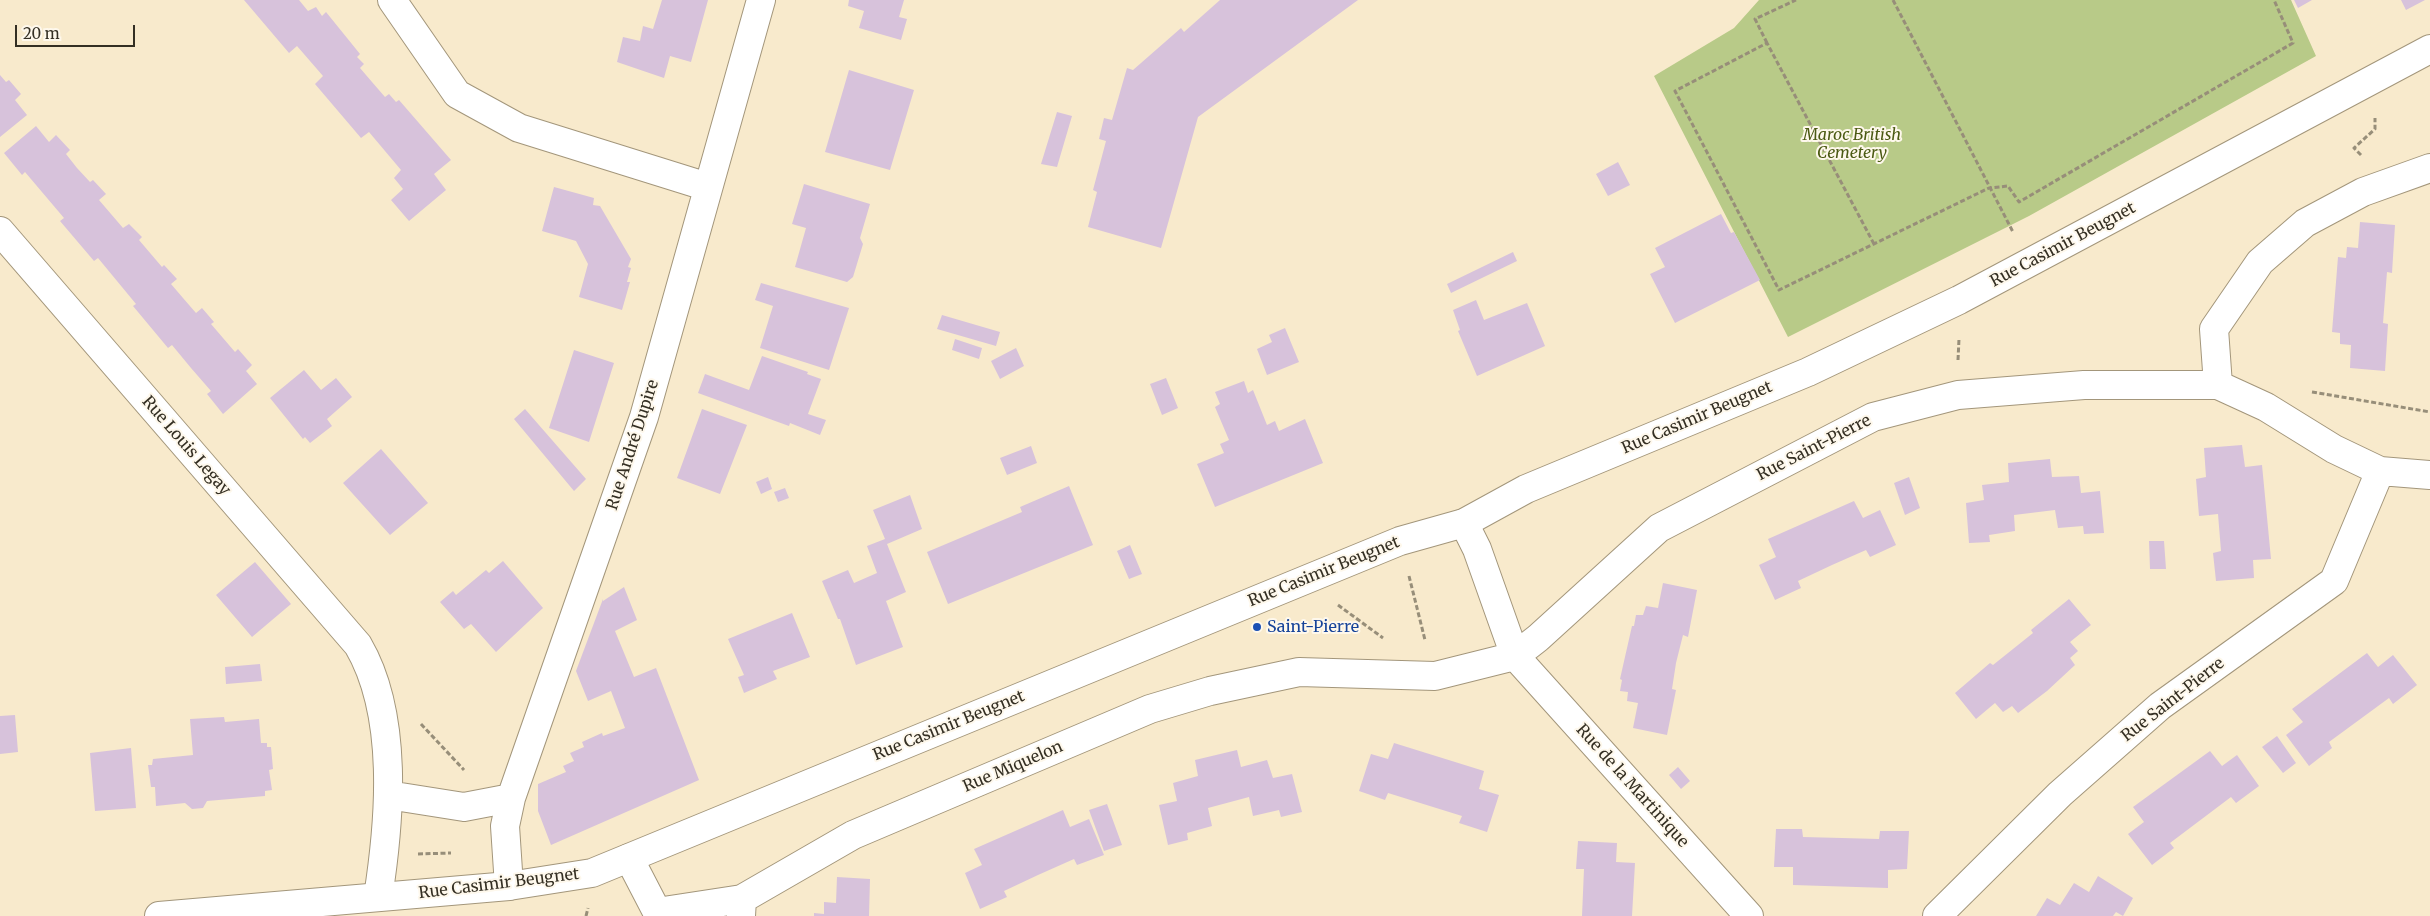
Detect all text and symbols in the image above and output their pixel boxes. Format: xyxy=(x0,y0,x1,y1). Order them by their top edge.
scale bar xyxy=(18,15,138,47)
text: 20 m xyxy=(23,24,60,43)
park label: Maroc British Cemetery xyxy=(1803,125,1901,163)
street label: Rue Casimir Beugnet xyxy=(1987,199,2139,291)
street label: Rue André Dupire xyxy=(603,377,663,513)
street label: Rue Casimir Beugnet xyxy=(1619,378,1775,458)
street label: Rue Louis Legay xyxy=(138,393,234,499)
street label: Rue Saint-Pierre xyxy=(1754,411,1874,485)
street label: Rue Casimir Beugnet xyxy=(1245,533,1403,611)
place label: Saint-Pierre xyxy=(1267,617,1359,637)
marker: Saint-Pierre xyxy=(1251,621,1263,633)
street label: Rue Saint-Pierre xyxy=(2118,654,2228,746)
street label: Rue Casimir Beugnet xyxy=(870,687,1028,765)
street label: Rue de la Martinique xyxy=(1572,721,1692,851)
street label: Rue Miquelon xyxy=(960,737,1066,797)
street label: Rue Casimir Beugnet xyxy=(418,865,580,903)

